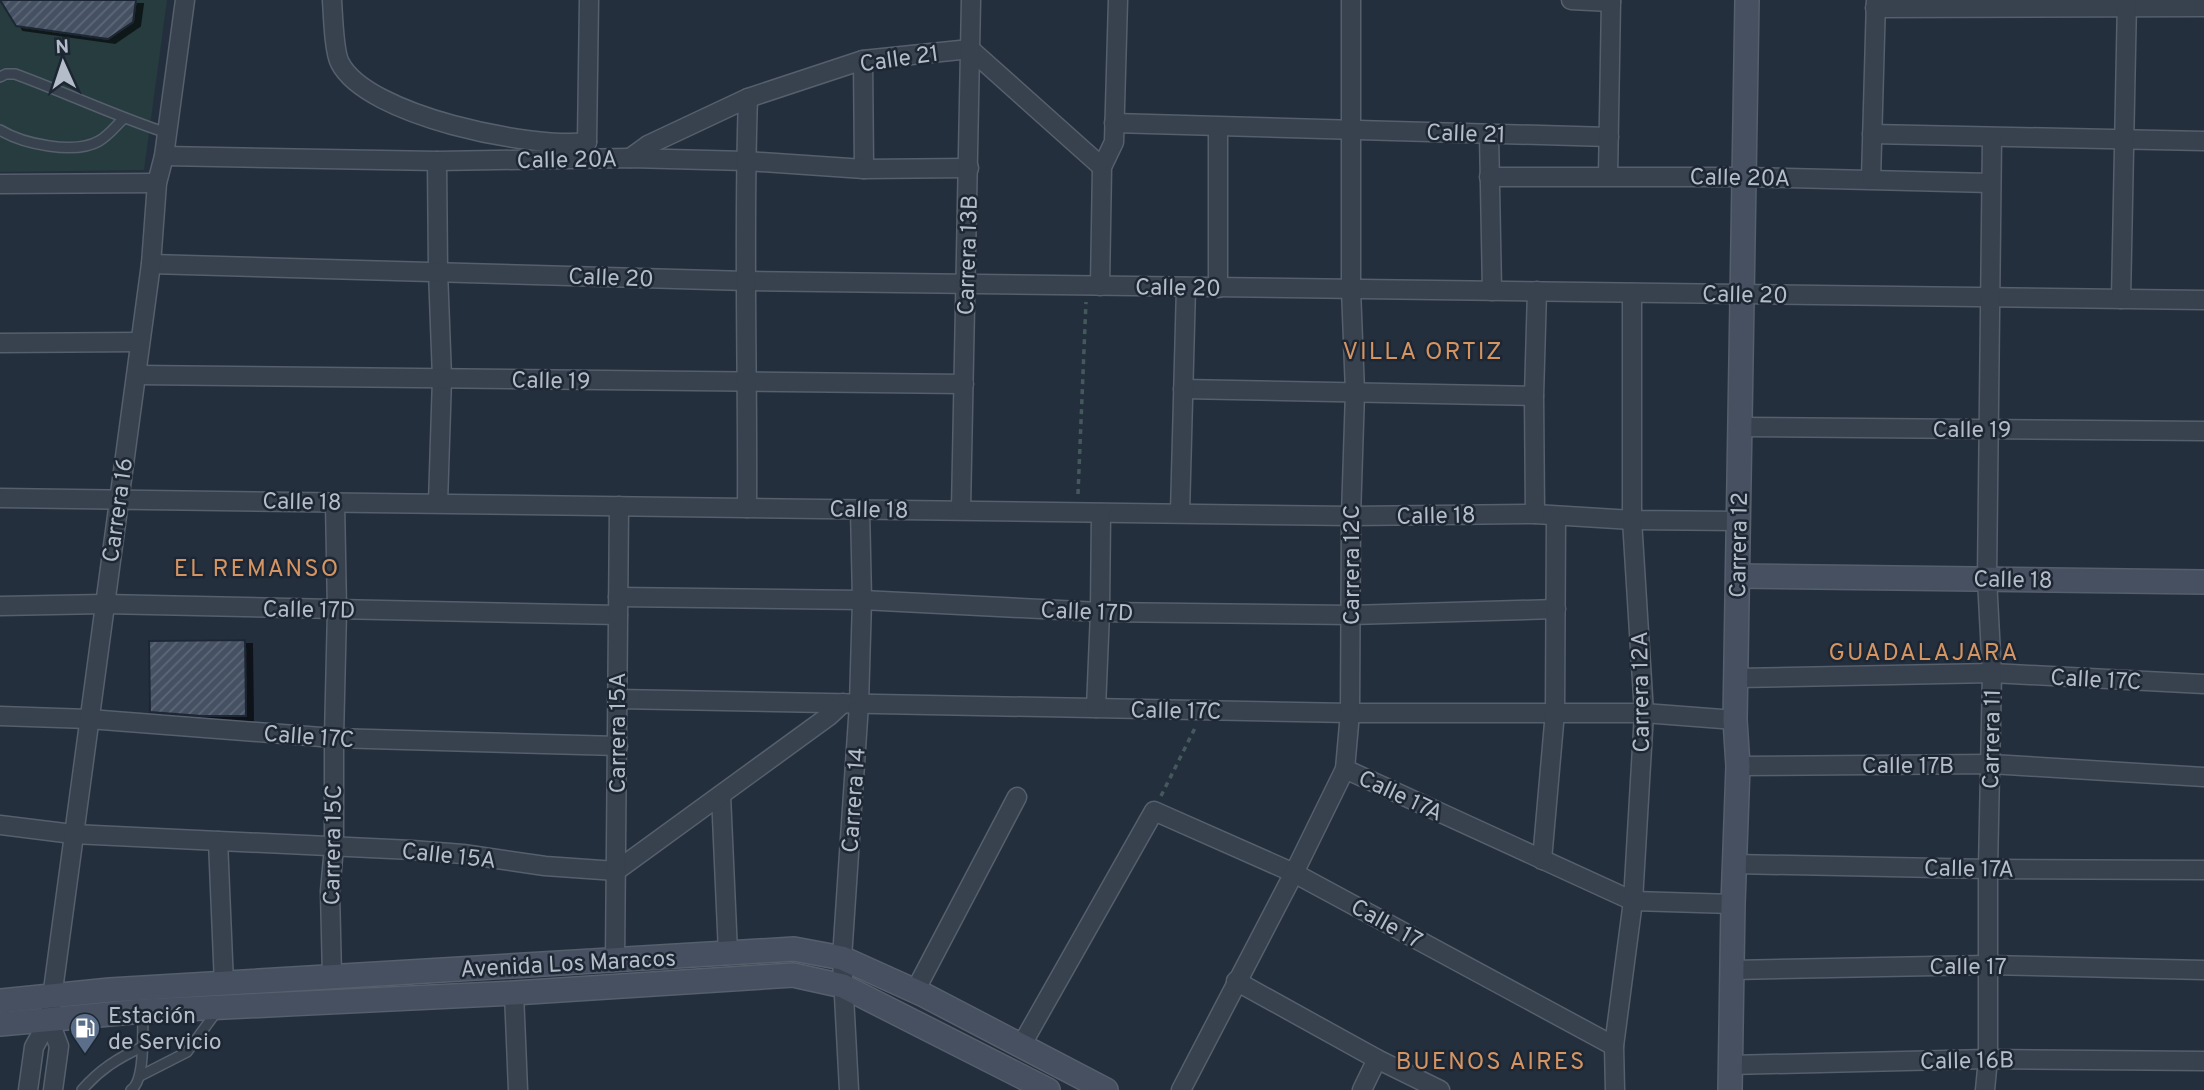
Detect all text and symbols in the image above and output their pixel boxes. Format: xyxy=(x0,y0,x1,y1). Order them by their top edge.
north arrow xyxy=(28,28,98,98)
text: N xyxy=(55,36,70,60)
street label: Calle 21 xyxy=(858,41,941,80)
street label: Calle 21 xyxy=(1426,120,1506,151)
street label: Calle 20A xyxy=(517,146,618,177)
street label: Calle 20A xyxy=(1689,164,1790,195)
street label: Carrera 13B xyxy=(953,194,986,316)
street label: Calle 20 xyxy=(568,264,654,295)
street label: Calle 20 xyxy=(1135,274,1221,305)
street label: Calle 20 xyxy=(1702,281,1788,312)
district label: VILLA ORTIZ xyxy=(1342,338,1504,368)
street label: Calle 19 xyxy=(511,367,591,398)
street label: Calle 19 xyxy=(1932,417,2012,446)
street label: Carrera 16 xyxy=(98,456,141,565)
street label: Calle 18 xyxy=(262,488,342,519)
street label: Carrera 12 xyxy=(1725,492,1756,598)
street label: Calle 18 xyxy=(829,496,909,527)
street label: Calle 18 xyxy=(1396,502,1476,533)
street label: Carrera 12C xyxy=(1339,505,1368,625)
district label: EL REMANSO xyxy=(174,555,340,585)
street label: Calle 18 xyxy=(1973,566,2053,597)
street label: Calle 17D xyxy=(262,596,356,627)
street label: Calle 17D xyxy=(1040,597,1134,630)
street label: Carrera 12A xyxy=(1627,631,1658,753)
district label: GUADALAJARA xyxy=(1829,639,2019,669)
street label: Calle 17C xyxy=(2050,665,2142,698)
street label: Carrera 15A xyxy=(605,672,634,794)
street label: Carrera 11 xyxy=(1978,689,2009,789)
street label: Calle 17C xyxy=(1130,697,1222,728)
street label: Calle 17C xyxy=(262,721,355,756)
street label: Carrera 14 xyxy=(837,747,874,854)
street label: Calle 17B xyxy=(1862,753,1954,782)
street label: Calle 17A xyxy=(1353,765,1447,829)
street label: Carrera 15C xyxy=(319,784,350,906)
street label: Calle 15A xyxy=(400,838,497,877)
street label: Calle 17A xyxy=(1924,855,2014,886)
street label: Calle 17 xyxy=(1345,894,1427,957)
street label: Avenida Los Maracos xyxy=(460,945,677,986)
street label: Calle 17 xyxy=(1929,954,2007,983)
place label: Estación de Servicio xyxy=(108,1003,222,1058)
fuel station icon: Estación de Servicio xyxy=(68,1011,102,1055)
street label: Calle 16B xyxy=(1920,1047,2014,1078)
district label: BUENOS AIRES xyxy=(1396,1048,1586,1078)

